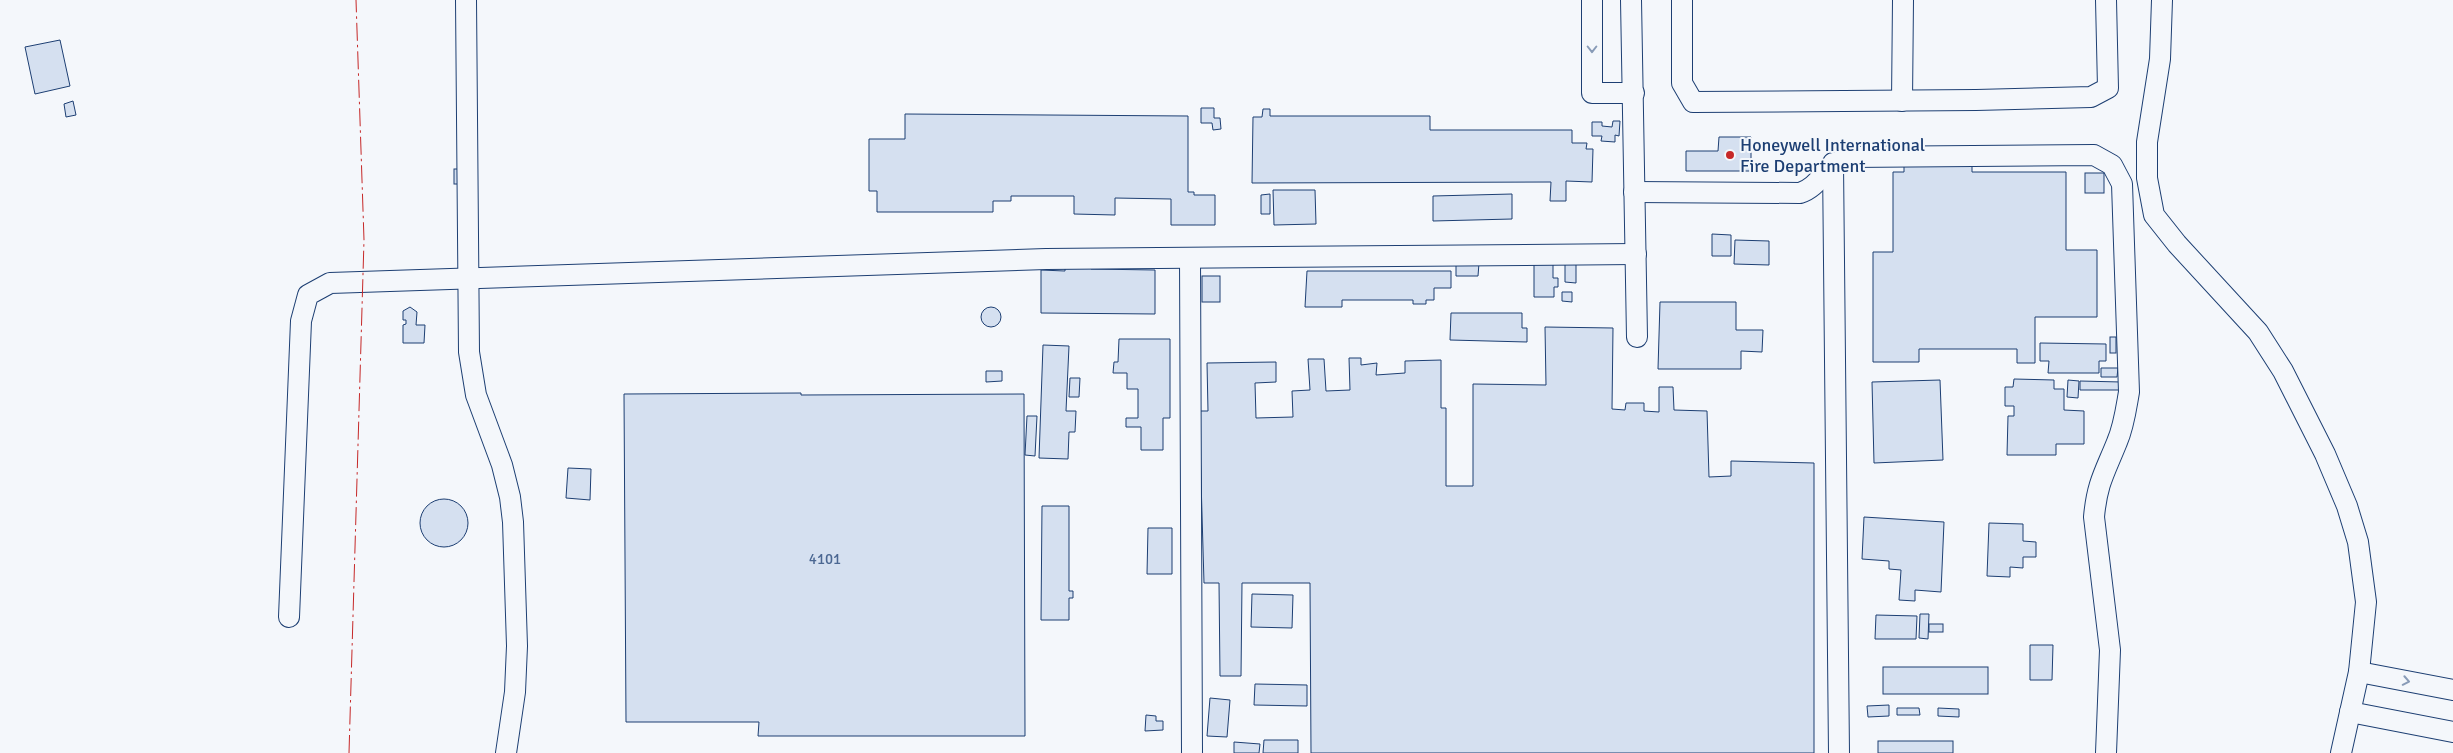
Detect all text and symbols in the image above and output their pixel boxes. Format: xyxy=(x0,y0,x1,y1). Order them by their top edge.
one-way arrow xyxy=(1587,45,1597,53)
place label: Honeywell International Fire Department xyxy=(1740,134,1925,177)
marker: Honeywell International Fire Department xyxy=(1724,149,1736,161)
house number: 4101 xyxy=(809,550,841,568)
one-way arrow xyxy=(2402,675,2410,686)

